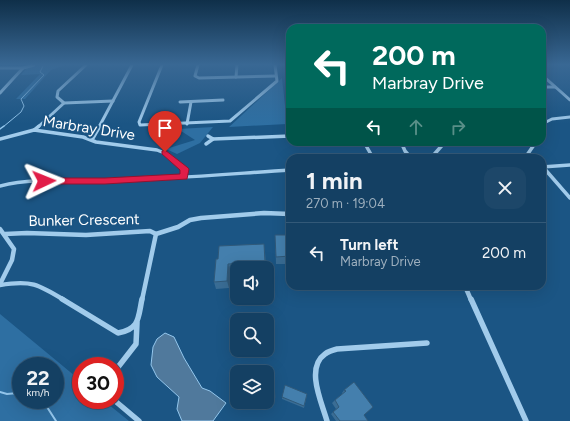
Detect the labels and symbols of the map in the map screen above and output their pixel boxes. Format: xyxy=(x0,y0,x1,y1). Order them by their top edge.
pin xyxy=(148,111,182,152)
street label: Marbray Drive xyxy=(42,112,136,144)
position arrow xyxy=(23,160,65,202)
street label: Bunker Crescent xyxy=(28,210,140,230)
speed limit sign: 30 xyxy=(72,357,124,409)

